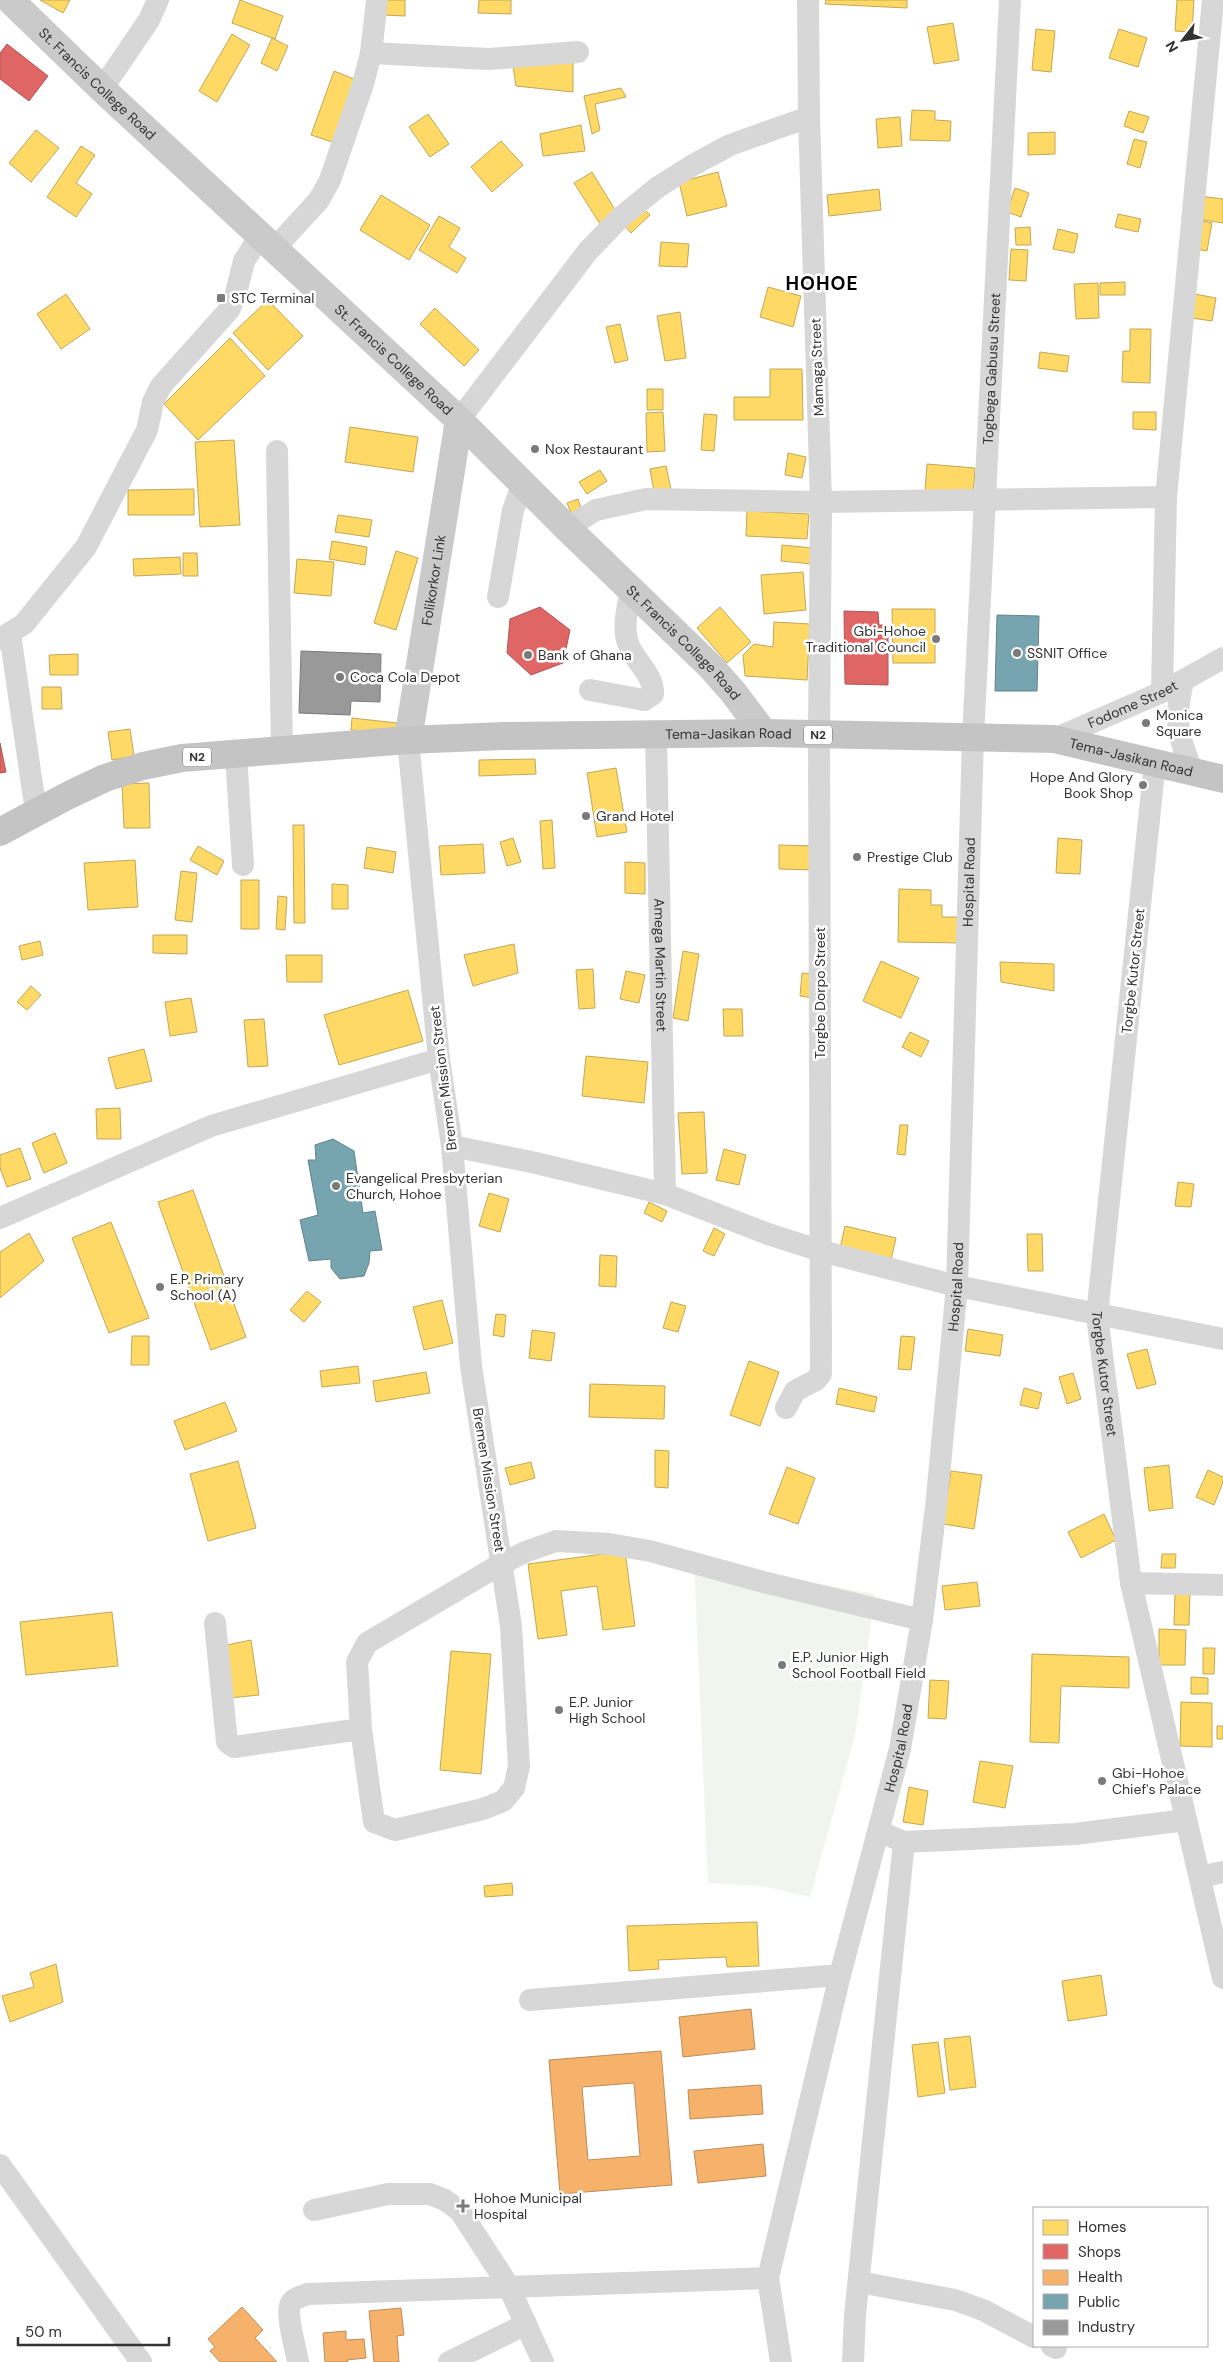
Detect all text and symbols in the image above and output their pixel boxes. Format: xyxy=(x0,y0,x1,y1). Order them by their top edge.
north arrow xyxy=(1158,15,1208,65)
street label: St. Francis College Road xyxy=(35,24,160,144)
text: N xyxy=(1162,38,1182,56)
district label: HOHOE xyxy=(785,271,859,296)
place label: STC Terminal xyxy=(231,289,314,307)
marker: STC Terminal xyxy=(215,292,227,304)
street label: Togbega Gabusu Street xyxy=(979,292,1004,445)
street label: St. Francis College Road xyxy=(331,300,457,419)
street label: Mamaga Street xyxy=(806,318,828,416)
place label: Nox Restaurant xyxy=(545,440,643,458)
marker: Nox Restaurant xyxy=(529,443,541,455)
street label: Folikorkor Link xyxy=(417,533,450,627)
street label: St. Francis College Road xyxy=(623,581,745,703)
place label: Gbi-Hohoe Traditional Council xyxy=(805,622,926,656)
marker: Gbi-Hohoe Traditional Council xyxy=(930,633,942,645)
place label: SSNIT Office xyxy=(1027,644,1107,662)
place label: Bank of Ghana xyxy=(538,646,632,664)
marker: SSNIT Office xyxy=(1011,647,1023,659)
marker: Bank of Ghana xyxy=(522,649,534,661)
place label: Coca Cola Depot xyxy=(350,668,460,686)
marker: Coca Cola Depot xyxy=(334,671,346,683)
street label: Fodome Street xyxy=(1085,676,1181,732)
place label: Monica Square xyxy=(1156,706,1203,740)
marker: Monica Square xyxy=(1140,717,1152,729)
street label: Tema-Jasikan Road xyxy=(665,724,792,743)
road number: N2 xyxy=(804,726,832,744)
street label: Tema-Jasikan Road xyxy=(1068,734,1195,781)
road number: N2 xyxy=(183,748,211,766)
place label: Hope And Glory Book Shop xyxy=(1030,768,1133,802)
marker: Hope And Glory Book Shop xyxy=(1137,779,1149,791)
place label: Grand Hotel xyxy=(596,807,674,825)
marker: Grand Hotel xyxy=(580,810,592,822)
street label: Hospital Road xyxy=(958,837,979,927)
place label: Prestige Club xyxy=(867,848,953,866)
marker: Prestige Club xyxy=(851,851,863,863)
street label: Amega Martin Street xyxy=(650,898,671,1032)
street label: Torgbe Kutor Street xyxy=(1117,907,1149,1035)
street label: Torgbe Dorpo Street xyxy=(811,927,829,1059)
street label: Bremen Mission Street xyxy=(425,1005,461,1151)
place label: Evangelical Presbyterian Church, Hohoe xyxy=(346,1169,502,1203)
marker: Evangelical Presbyterian Church, Hohoe xyxy=(330,1180,342,1192)
street label: Hospital Road xyxy=(944,1242,967,1332)
place label: E.P. Primary School (A) xyxy=(170,1270,244,1304)
marker: E.P. Primary School (A) xyxy=(154,1281,166,1293)
street label: Torgbe Kutor Street xyxy=(1088,1310,1121,1437)
street label: Bremen Mission Street xyxy=(469,1407,509,1553)
place label: E.P. Junior High School Football Field xyxy=(792,1648,926,1682)
marker: E.P. Junior High School Football Field xyxy=(776,1659,788,1671)
place label: E.P. Junior High School xyxy=(569,1693,645,1727)
street label: Hospital Road xyxy=(880,1703,917,1794)
marker: E.P. Junior High School xyxy=(553,1704,565,1716)
place label: Gbi-Hohoe Chief's Palace xyxy=(1112,1764,1201,1798)
marker: Gbi-Hohoe Chief's Palace xyxy=(1096,1775,1108,1787)
place label: Hohoe Municipal Hospital xyxy=(474,2189,582,2223)
marker: Hohoe Municipal Hospital xyxy=(456,2199,470,2213)
legend xyxy=(1033,2207,1208,2347)
text: Homes xyxy=(1078,2217,1127,2237)
text: Shops xyxy=(1078,2242,1121,2262)
text: Health xyxy=(1078,2267,1123,2287)
text: Public xyxy=(1078,2292,1120,2312)
scale bar xyxy=(18,2314,169,2346)
text: Industry xyxy=(1078,2317,1136,2337)
text: 50 m xyxy=(25,2322,62,2342)

